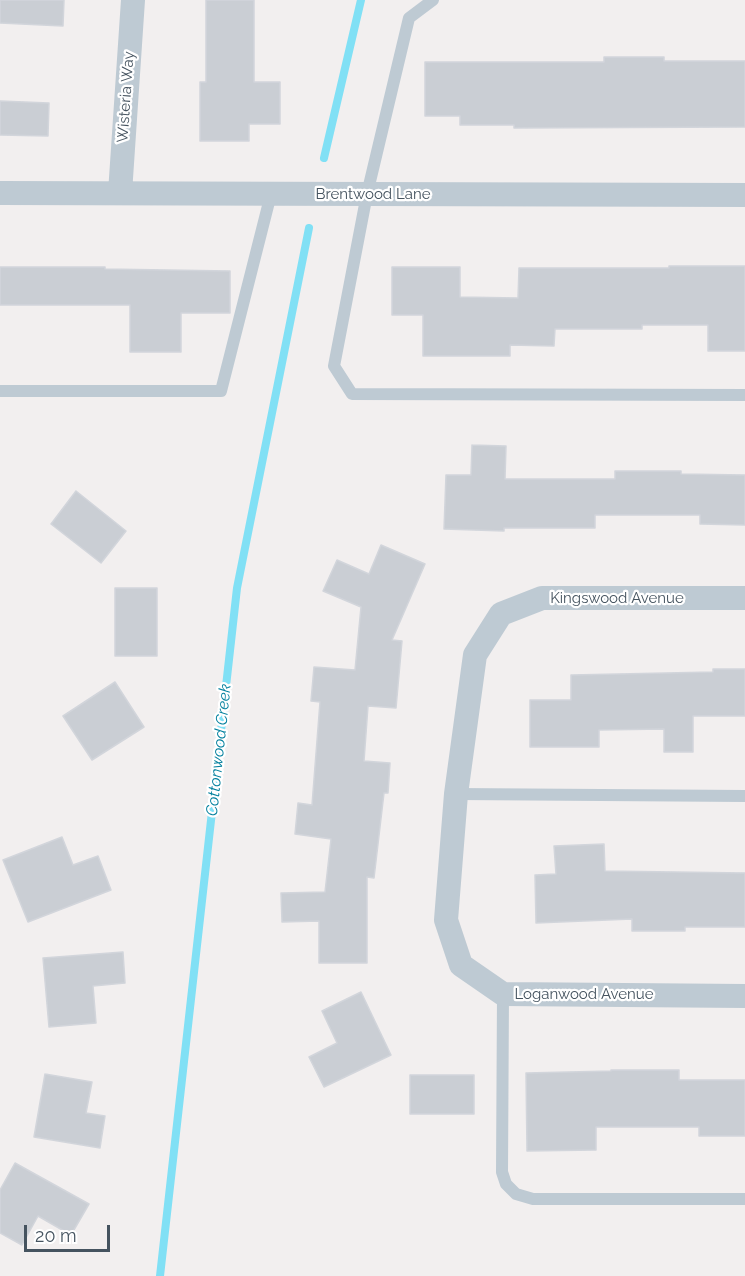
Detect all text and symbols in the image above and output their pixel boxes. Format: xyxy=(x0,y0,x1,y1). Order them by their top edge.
street label: Wisteria Way xyxy=(114,51,138,143)
street label: Brentwood Lane xyxy=(316,185,430,203)
street label: Kingswood Avenue xyxy=(550,589,684,607)
water label: Cottonwood Creek xyxy=(203,683,235,817)
street label: Loganwood Avenue xyxy=(514,985,654,1003)
scale bar xyxy=(27,1213,112,1251)
text: 20 m xyxy=(35,1225,77,1246)

